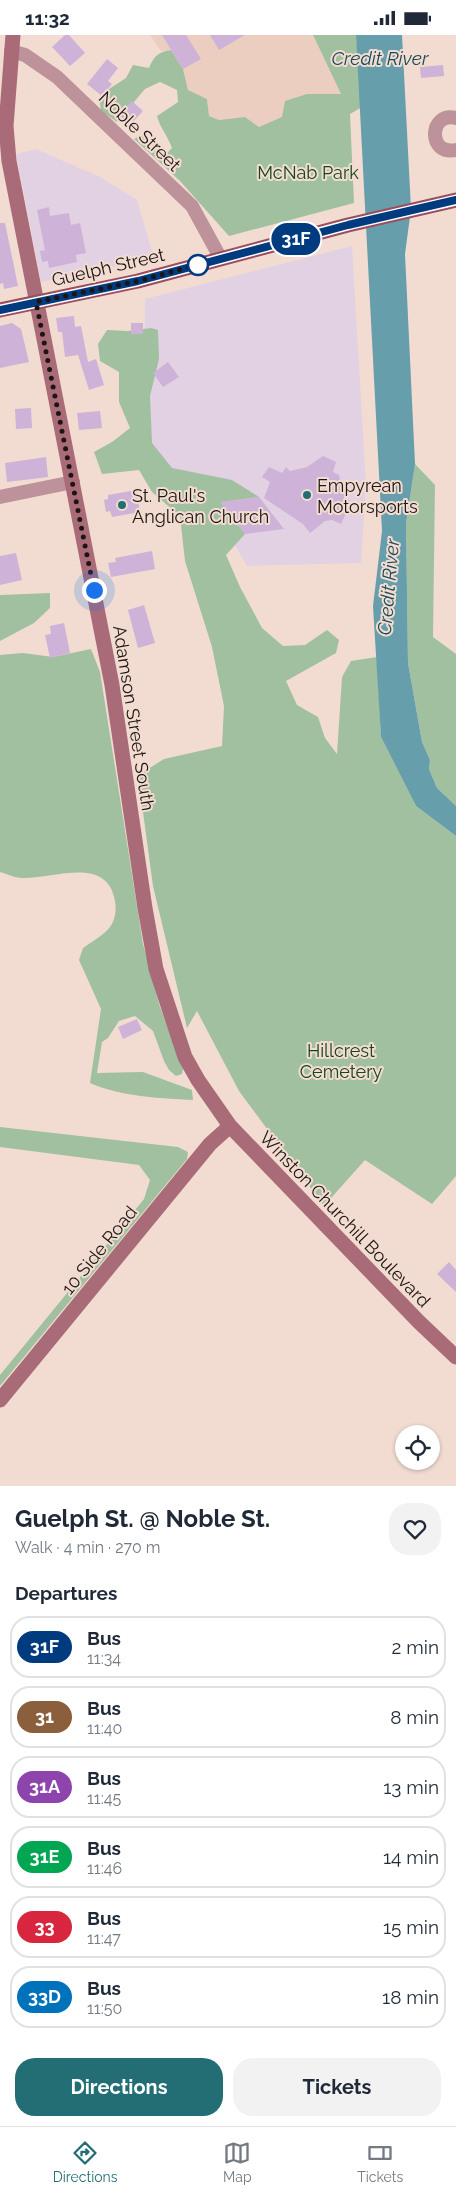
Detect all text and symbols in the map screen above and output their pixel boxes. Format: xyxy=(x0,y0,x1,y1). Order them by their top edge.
text: 11:32 xyxy=(25,7,70,29)
water label: Credit River xyxy=(332,47,430,69)
street label: Noble Street xyxy=(95,87,185,175)
park label: McNab Park xyxy=(257,162,359,183)
line badge: 31F xyxy=(267,223,325,255)
text: 31F xyxy=(281,228,311,249)
street label: Guelph Street xyxy=(50,244,166,290)
unlabelled marker xyxy=(187,254,209,276)
place label: Empyrean Motorsports xyxy=(317,475,418,517)
place label: St. Paul's Anglican Church xyxy=(132,485,269,527)
marker: Empyrean Motorsports xyxy=(301,489,313,501)
marker: St. Paul's Anglican Church xyxy=(116,499,128,511)
water label: Credit River xyxy=(373,536,403,636)
your location xyxy=(82,578,107,603)
street label: Adamson Street South xyxy=(109,624,159,812)
park label: Hillcrest Cemetery xyxy=(300,1040,382,1082)
street label: Winston Churchill Boulevard xyxy=(255,1127,435,1311)
street label: 10 Side Road xyxy=(57,1202,141,1298)
map controls xyxy=(395,1425,440,1470)
button: locate xyxy=(395,1425,440,1470)
button: heart xyxy=(389,1503,441,1555)
text: Guelph St. @ Noble St. xyxy=(15,1504,270,1533)
text: Walk · 4 min · 270 m xyxy=(15,1538,161,1557)
text: Departures xyxy=(15,1582,117,1604)
text: Bus xyxy=(87,1627,121,1649)
text: 31F xyxy=(30,1636,59,1657)
text: 2 min xyxy=(392,1636,439,1658)
text: 11:34 xyxy=(87,1649,121,1668)
text: Bus xyxy=(87,1697,121,1719)
text: 31 xyxy=(35,1706,54,1727)
text: 8 min xyxy=(390,1706,439,1728)
text: 11:40 xyxy=(87,1719,122,1738)
text: Bus xyxy=(87,1767,121,1789)
text: 31A xyxy=(29,1776,60,1797)
text: 13 min xyxy=(383,1776,439,1798)
text: 11:45 xyxy=(87,1789,121,1808)
text: Bus xyxy=(87,1837,121,1859)
text: 31E xyxy=(30,1846,59,1867)
text: 14 min xyxy=(383,1846,439,1868)
text: 11:46 xyxy=(87,1859,122,1878)
text: Bus xyxy=(87,1907,121,1929)
text: 33 xyxy=(34,1916,55,1937)
text: 15 min xyxy=(383,1916,439,1938)
text: 11:47 xyxy=(87,1929,121,1948)
text: Bus xyxy=(87,1977,121,1999)
text: 33D xyxy=(28,1986,61,2007)
text: 18 min xyxy=(382,1986,439,2008)
text: 11:50 xyxy=(87,1999,122,2018)
button: Directions xyxy=(15,2058,223,2116)
button: Tickets xyxy=(233,2058,441,2116)
tab: Directions xyxy=(53,2139,117,2185)
tab: Map xyxy=(223,2139,252,2185)
tab: Tickets xyxy=(357,2139,403,2185)

